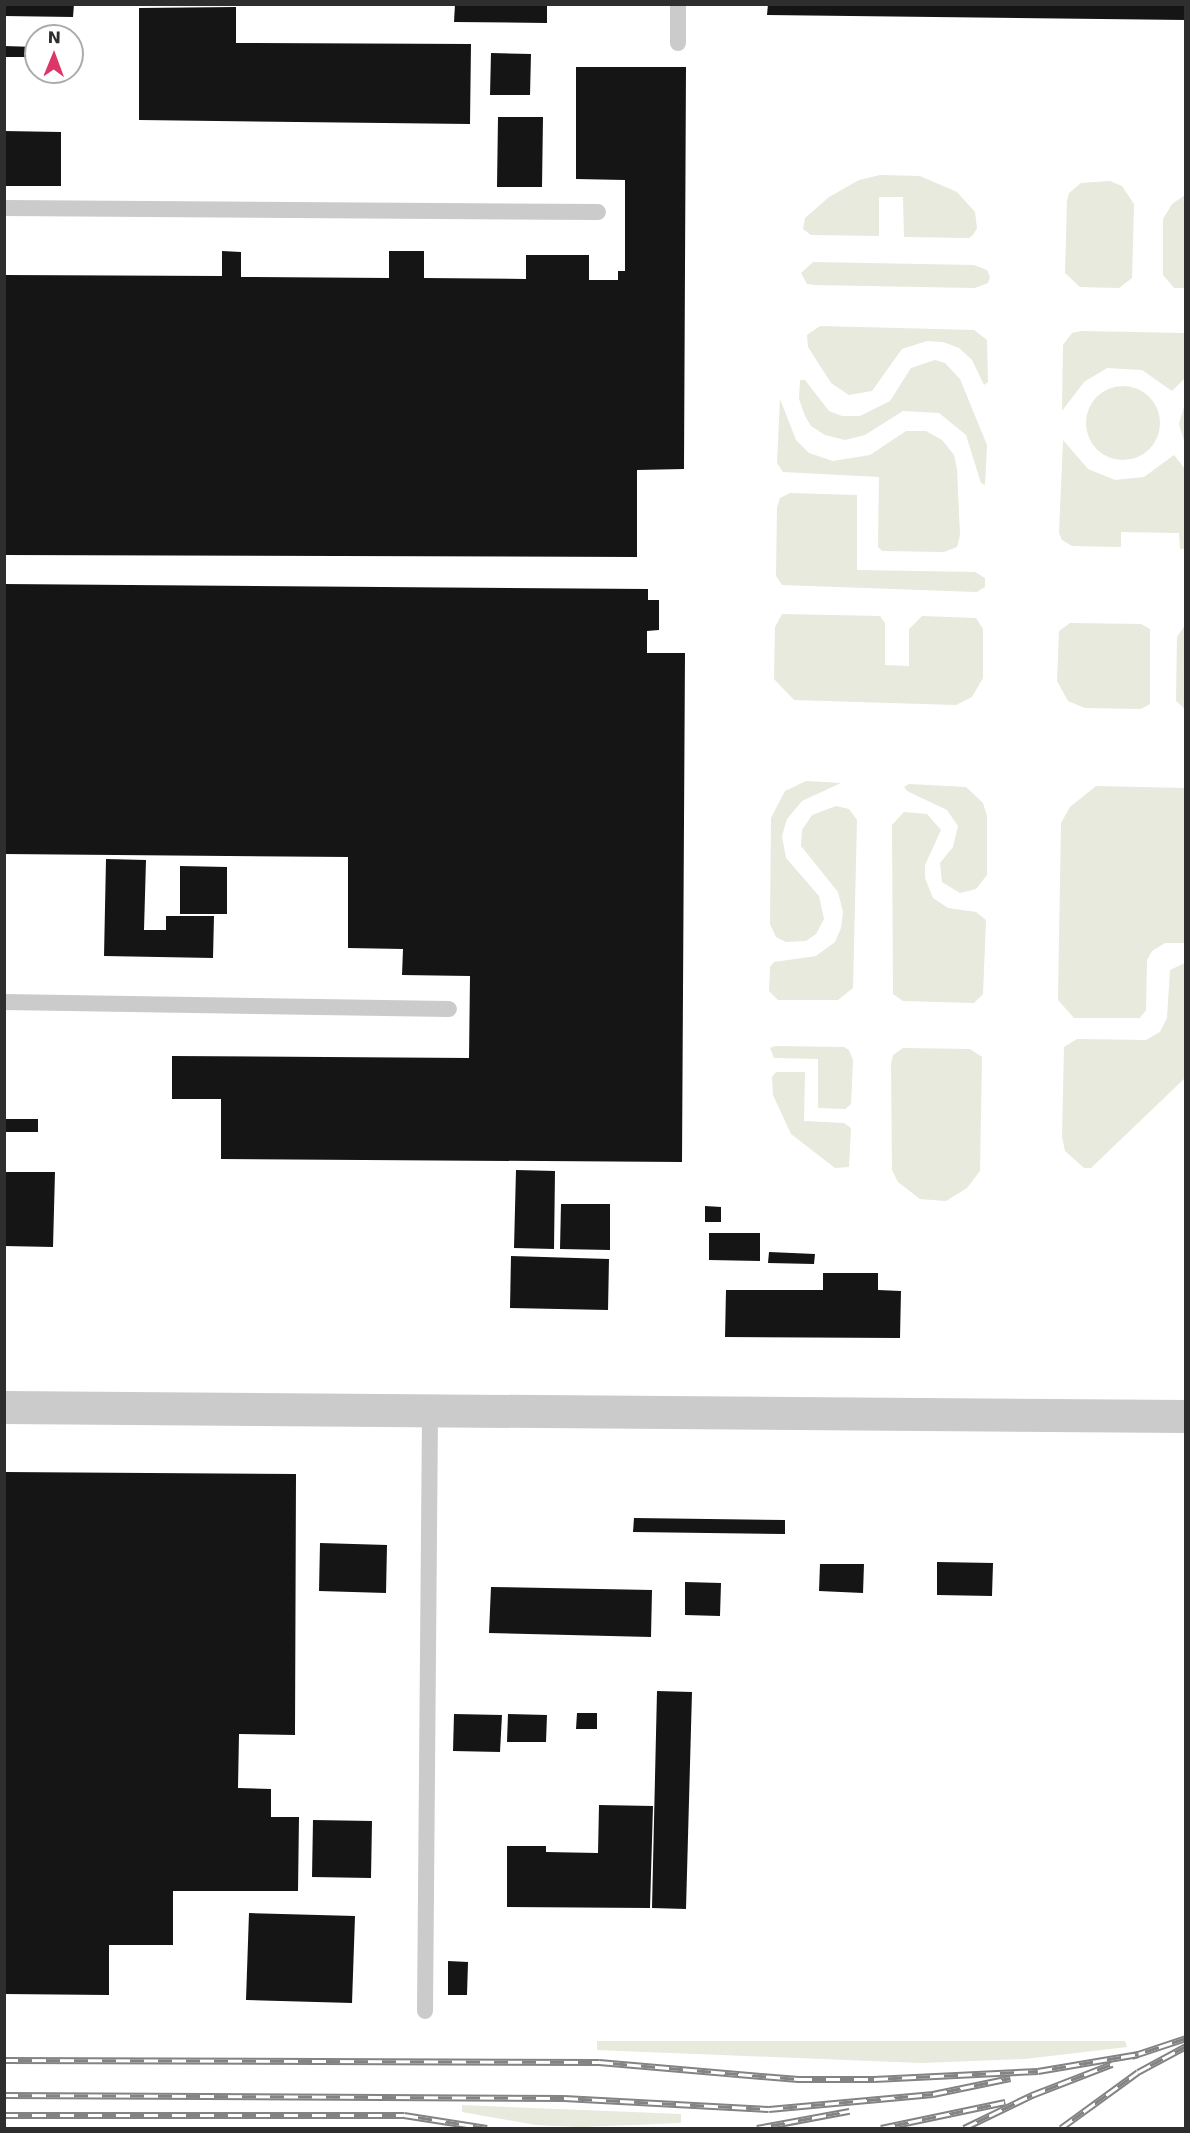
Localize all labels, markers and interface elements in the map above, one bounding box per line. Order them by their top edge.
north arrow [24,24,84,84]
text: N [47,28,61,47]

